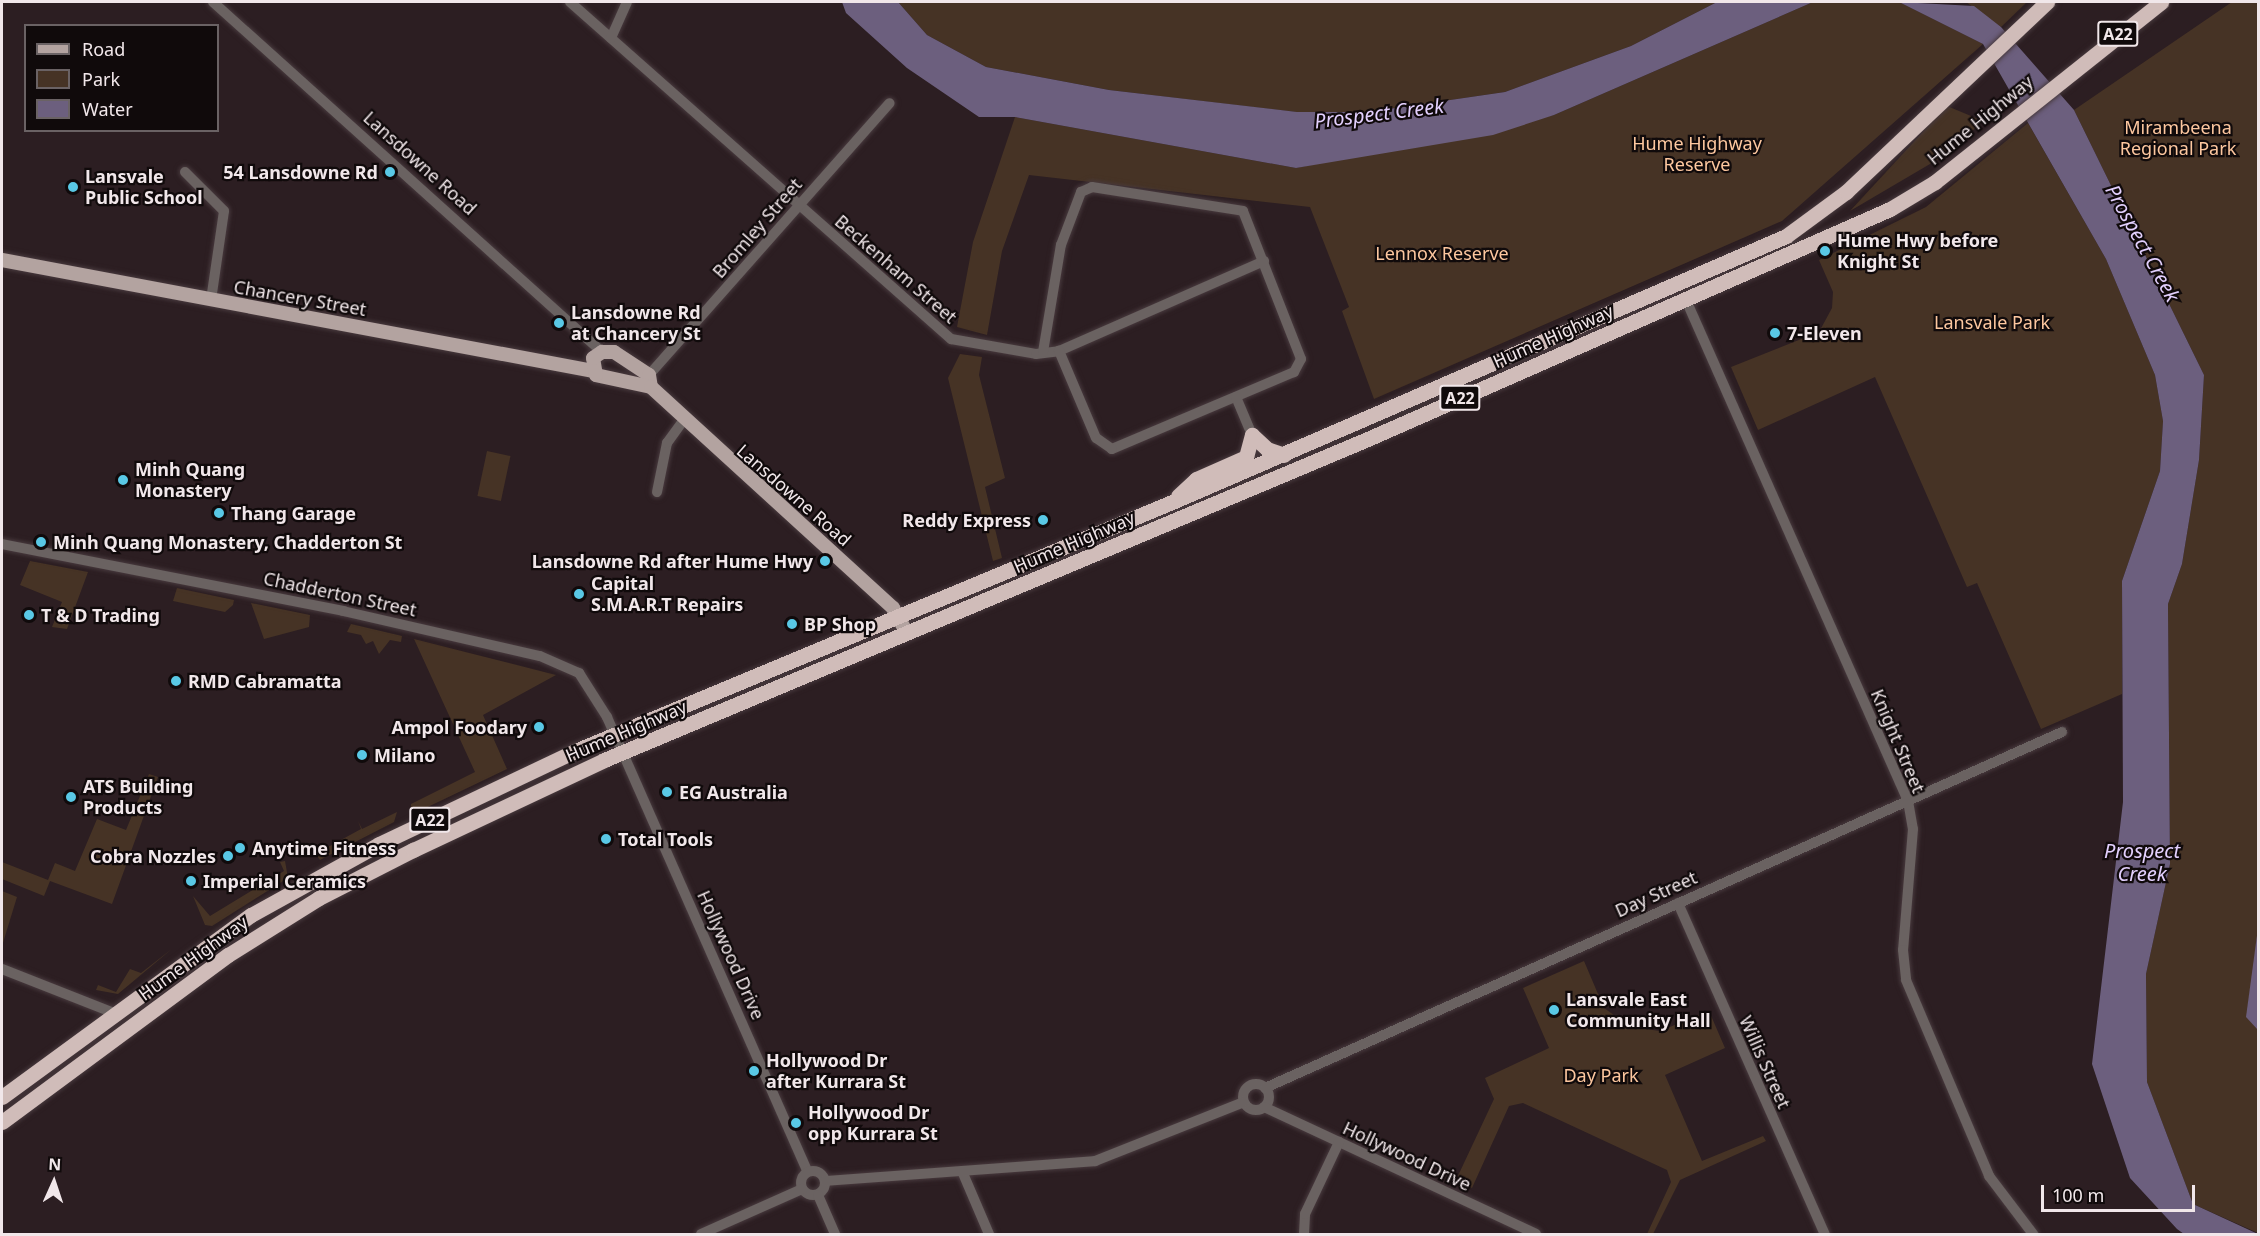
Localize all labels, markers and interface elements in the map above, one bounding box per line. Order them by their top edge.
road number: A22 [2097,21,2139,47]
legend [24,24,219,132]
text: Road [82,37,125,61]
text: Park [82,67,120,91]
street label: Hume Highway [1923,71,2037,169]
water label: Prospect Creek [1313,93,1445,133]
text: Water [82,97,133,121]
street label: Lansdowne Road [359,107,481,219]
park label: Mirambeena Regional Park [2120,117,2236,160]
park label: Hume Highway Reserve [1632,133,1762,176]
place label: 54 Lansdowne Rd [223,161,378,183]
marker: 54 Lansdowne Rd [383,165,397,179]
place label: Lansvale Public School [85,166,203,208]
street label: Bromley Street [708,174,806,282]
marker: Lansvale Public School [66,180,80,194]
water label: Prospect Creek [2101,180,2185,306]
street label: Beckenham Street [831,210,961,328]
place label: Hume Hwy before Knight St [1837,230,1998,272]
park label: Lennox Reserve [1375,242,1509,264]
marker: Hume Hwy before Knight St [1818,244,1832,258]
street label: Chancery Street [232,276,368,320]
street label: Hume Highway [1489,300,1617,372]
place label: Lansdowne Rd at Chancery St [571,302,701,344]
park label: Lansvale Park [1934,311,2050,333]
marker: Lansdowne Rd at Chancery St [552,316,566,330]
place label: 7-Eleven [1787,322,1862,344]
marker: 7-Eleven [1768,326,1782,340]
road number: A22 [1439,385,1481,411]
street label: Lansdowne Road [732,440,856,550]
place label: Minh Quang Monastery [135,459,245,502]
marker: Minh Quang Monastery [116,473,130,487]
place label: Thang Garage [231,502,356,524]
marker: Thang Garage [212,506,226,520]
street label: Hume Highway [1010,507,1138,577]
place label: Reddy Express [902,509,1031,531]
marker: Reddy Express [1036,513,1050,527]
place label: Minh Quang Monastery, Chadderton St [53,531,402,553]
marker: Minh Quang Monastery, Chadderton St [34,535,48,549]
place label: Lansdowne Rd after Hume Hwy [532,550,813,572]
marker: Lansdowne Rd after Hume Hwy [818,554,832,568]
street label: Chadderton Street [262,567,418,621]
place label: Capital S.M.A.R.T Repairs [591,573,743,616]
marker: Capital S.M.A.R.T Repairs [572,587,586,601]
place label: T & D Trading [41,604,160,626]
marker: T & D Trading [22,608,36,622]
place label: BP Shop [804,613,876,635]
marker: BP Shop [785,617,799,631]
place label: RMD Cabramatta [188,670,342,692]
marker: RMD Cabramatta [169,674,183,688]
street label: Knight Street [1866,686,1930,796]
street label: Hume Highway [562,696,690,766]
place label: Ampol Foodary [391,716,527,738]
marker: Ampol Foodary [532,720,546,734]
place label: Milano [374,744,435,766]
marker: Milano [355,748,369,762]
place label: ATS Building Products [83,776,193,818]
place label: EG Australia [679,781,788,803]
marker: EG Australia [660,785,674,799]
marker: ATS Building Products [64,790,78,804]
road number: A22 [409,807,451,833]
place label: Total Tools [618,828,713,850]
marker: Total Tools [599,832,613,846]
place label: Anytime Fitness [252,837,396,859]
water label: Prospect Creek [2104,839,2180,886]
marker: Anytime Fitness [233,841,247,855]
place label: Cobra Nozzles [90,845,216,867]
marker: Cobra Nozzles [221,849,235,863]
street label: Day Street [1612,866,1700,922]
place label: Imperial Ceramics [203,870,366,892]
marker: Imperial Ceramics [184,874,198,888]
street label: Hollywood Drive [693,887,769,1023]
street label: Hume Highway [134,911,252,1005]
place label: Lansvale East Community Hall [1566,989,1711,1032]
marker: Lansvale East Community Hall [1547,1003,1561,1017]
street label: Willis Street [1735,1012,1795,1112]
place label: Hollywood Dr after Kurrara St [766,1050,906,1092]
marker: Hollywood Dr after Kurrara St [747,1064,761,1078]
park label: Day Park [1563,1064,1639,1086]
place label: Hollywood Dr opp Kurrara St [808,1102,938,1144]
marker: Hollywood Dr opp Kurrara St [789,1116,803,1130]
street label: Hollywood Drive [1339,1117,1475,1195]
north arrow [24,1152,84,1212]
text: N [48,1153,62,1175]
scale bar [2044,1173,2198,1211]
text: 100 m [2052,1183,2104,1207]

